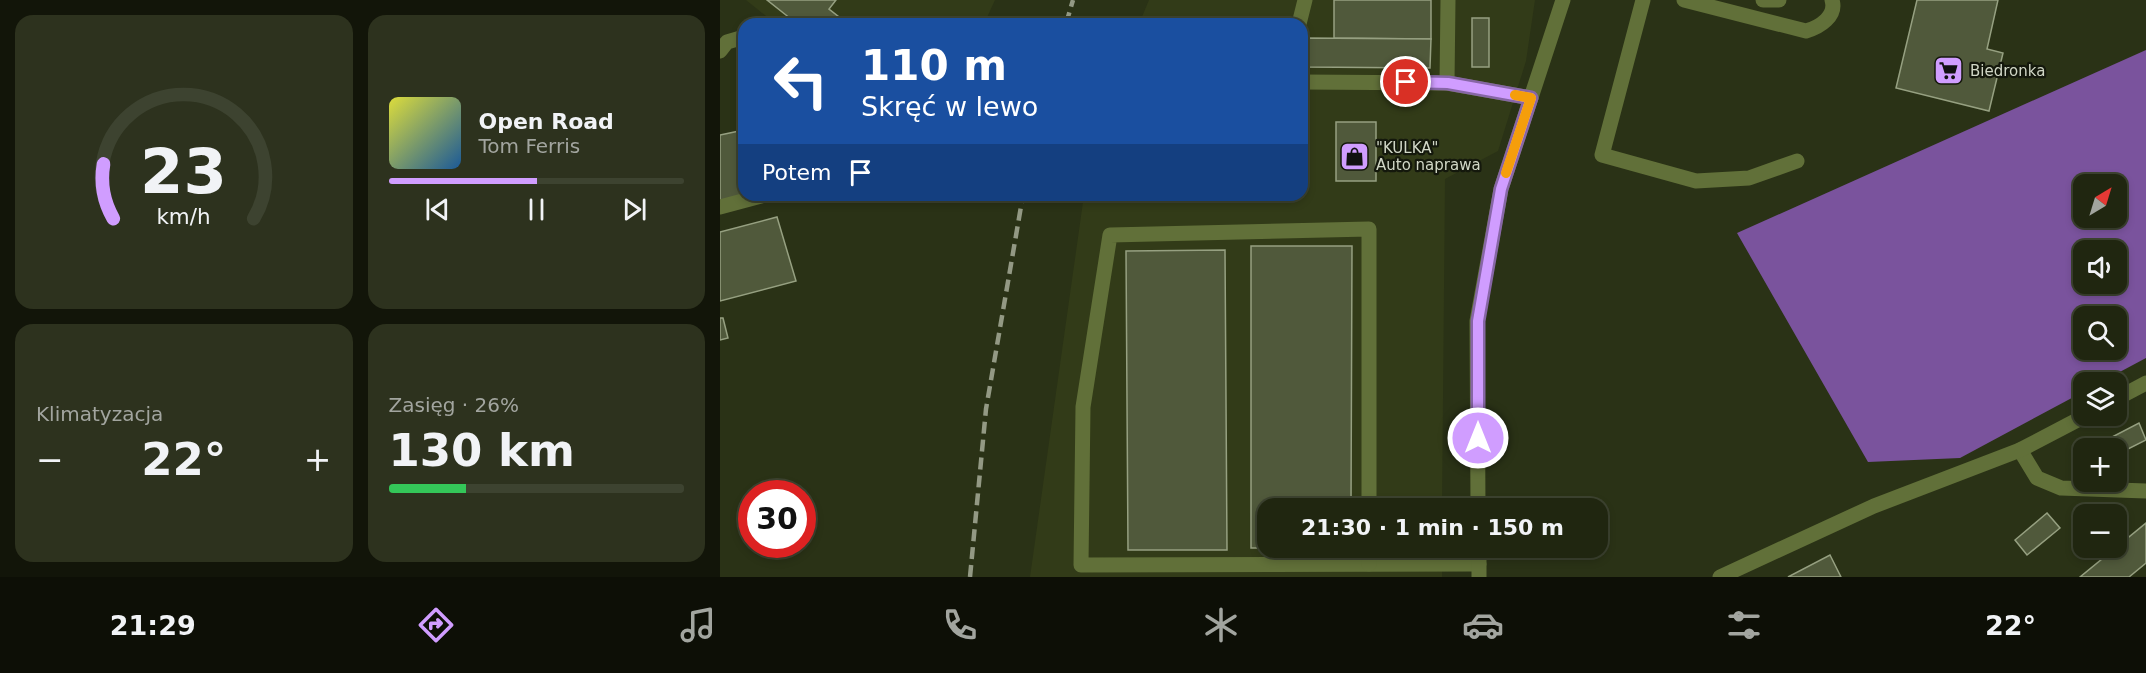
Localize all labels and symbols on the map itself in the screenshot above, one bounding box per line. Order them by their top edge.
supermarket icon: Biedronka [1933,55,1965,87]
pin [1380,56,1431,107]
place label: Biedronka [1970,62,2045,80]
place label: "KULKA" Auto naprawa [1376,139,1481,174]
shop icon: "KULKA" Auto naprawa [1339,141,1371,173]
north arrow [2073,174,2127,228]
position arrow [1446,406,1510,470]
speed limit sign: 30 [738,480,816,558]

